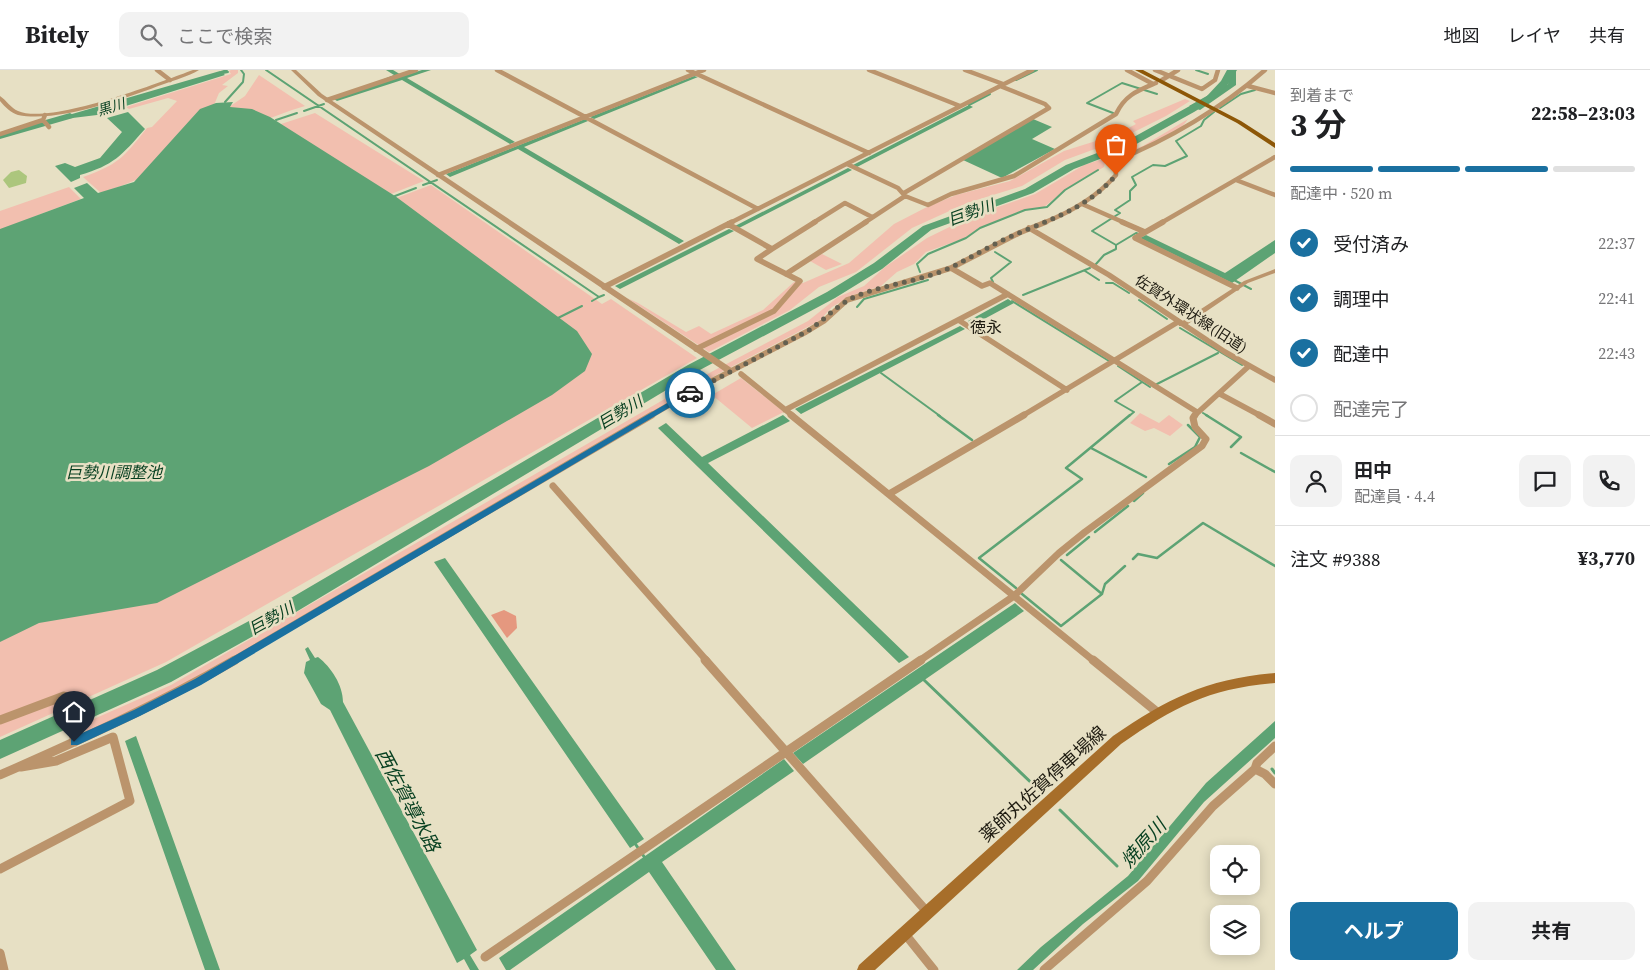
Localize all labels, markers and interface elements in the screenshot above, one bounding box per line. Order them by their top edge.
search box [119,12,469,57]
text: Bitely [25,18,89,51]
icon: search [137,21,165,49]
text: ここで検索 [177,23,272,49]
text: 地図 [1444,23,1480,48]
text: レイヤ [1508,23,1561,48]
text: 共有 [1589,23,1625,48]
text: 到着まで [1290,84,1354,106]
water label: 黒川 [95,93,129,121]
text: 22:58–23:03 [1531,100,1635,126]
text: 3 分 [1290,103,1346,147]
pin [1095,124,1137,175]
icon: bag [1102,131,1130,159]
text: 配達中 · 520 m [1290,182,1392,204]
water label: 巨勢川 [945,193,999,231]
icon: check [1290,229,1318,257]
text: 受付済み [1333,231,1409,257]
text: 22:37 [1598,232,1635,254]
street label: 佐賀外環状線(旧道) [1131,269,1252,358]
icon: check [1290,284,1318,312]
text: 調理中 [1333,286,1390,312]
text: 22:41 [1598,287,1635,309]
district label: 徳永 [970,316,1002,338]
icon: check [1290,339,1318,367]
text: 配達中 [1333,341,1390,367]
text: 22:43 [1598,342,1635,364]
courier [665,368,715,418]
icon: car [676,379,704,407]
water label: 巨勢川 [594,389,648,434]
text: 配達完了 [1333,396,1409,422]
button: person [1290,455,1342,507]
button: chat [1519,455,1571,507]
button: phone [1583,455,1635,507]
text: 田中 [1354,457,1392,483]
water label: 巨勢川調整池 [66,461,164,483]
text: 配達員 · 4.4 [1354,485,1435,507]
text: ¥3,770 [1578,545,1635,571]
text: 注文 #9388 [1290,546,1380,572]
water label: 巨勢川 [245,596,299,639]
pin [53,691,95,742]
icon: home [60,698,88,726]
street label: 薬師丸佐賀停車場線 [974,720,1111,847]
water label: 西佐賀導水路 [370,744,447,858]
water label: 焼原川 [1114,812,1173,873]
map controls [1210,845,1260,955]
button: locate [1210,845,1260,895]
button: ヘルプ [1290,902,1458,960]
button: 共有 [1468,902,1635,960]
button: layers [1210,905,1260,955]

